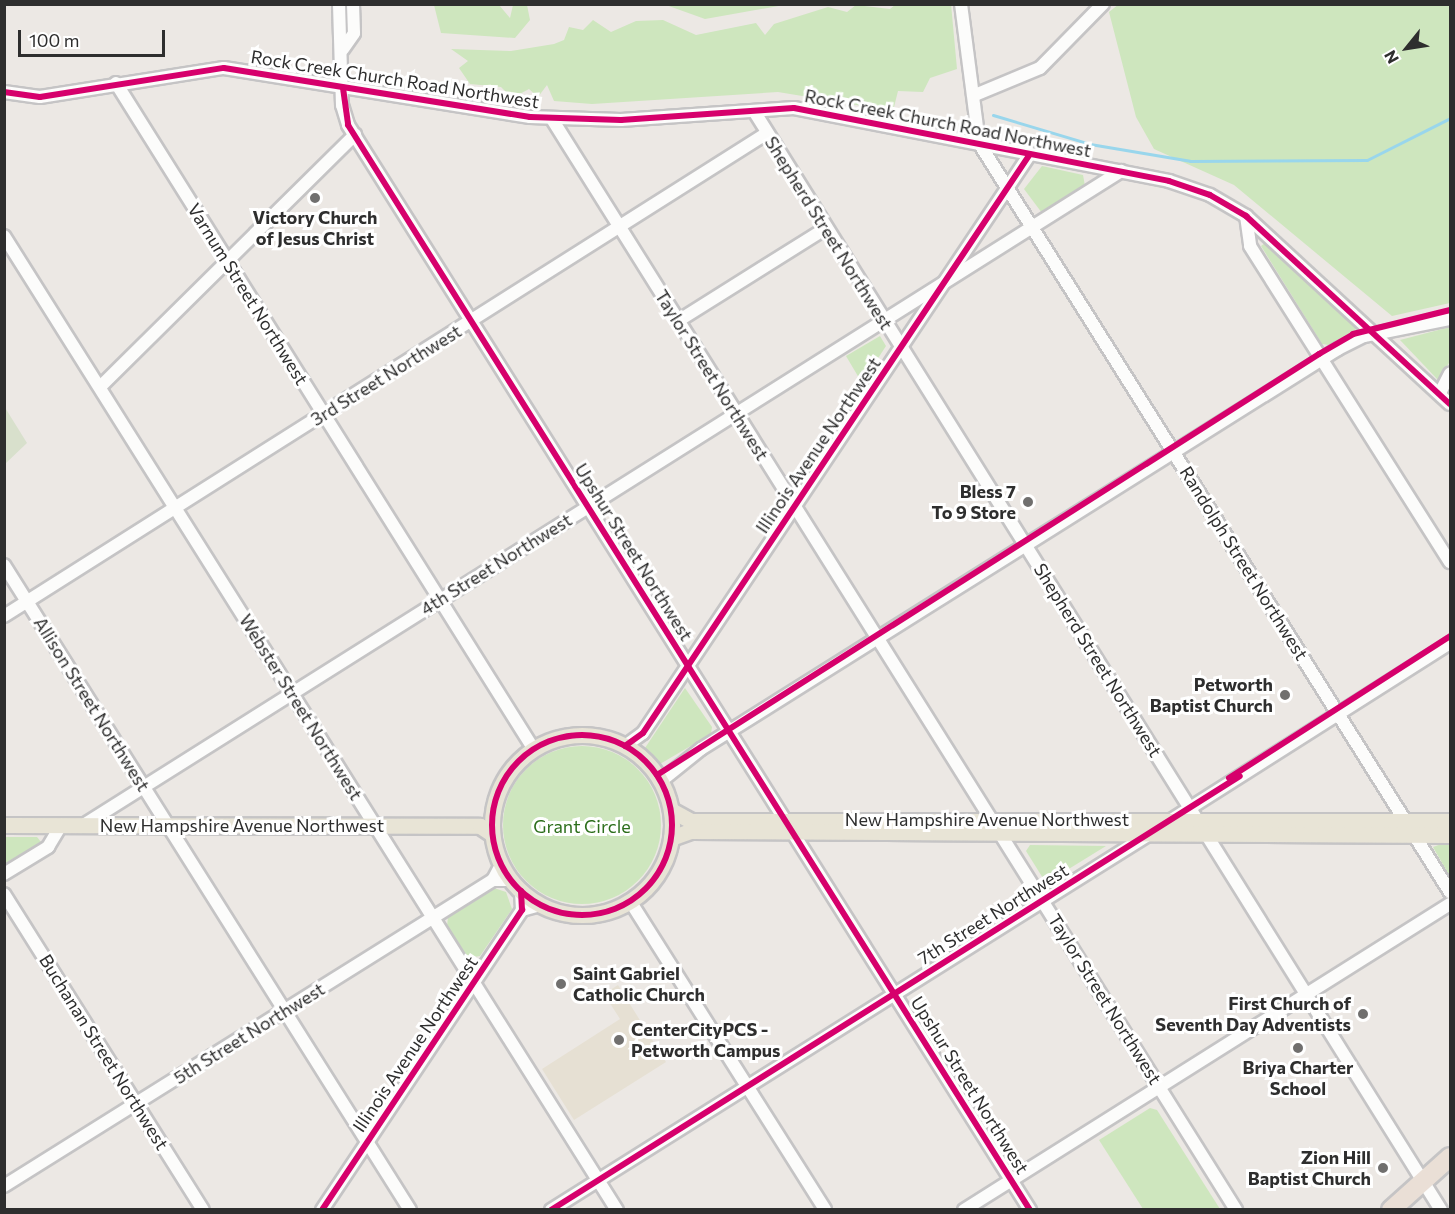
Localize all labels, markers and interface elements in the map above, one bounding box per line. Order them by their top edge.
scale bar [21,18,168,56]
north arrow [1377,18,1437,78]
text: 100 m [29,29,79,51]
street label: Rock Creek Church Road Northwest [249,46,541,112]
text: N [1380,47,1402,67]
street label: Rock Creek Church Road Northwest [803,85,1093,161]
street label: Shepherd Street Northwest [760,132,898,334]
marker: Victory Church of Jesus Christ [308,191,322,205]
street label: Varnum Street Northwest [183,199,313,389]
place label: Victory Church of Jesus Christ [253,207,377,250]
street label: Taylor Street Northwest [651,286,773,464]
street label: 3rd Street Northwest [307,320,465,430]
street label: Illinois Avenue Northwest [751,353,885,537]
street label: Upshur Street Northwest [570,459,698,645]
street label: Randolph Street Northwest [1175,462,1313,664]
place label: Bless 7 To 9 Store [931,481,1016,524]
marker: Bless 7 To 9 Store [1021,495,1035,509]
street label: 4th Street Northwest [416,509,576,619]
street label: Shepherd Street Northwest [1029,559,1167,761]
street label: Webster Street Northwest [235,610,367,804]
street label: Allison Street Northwest [29,613,155,795]
place label: Petworth Baptist Church [1150,674,1273,716]
marker: Petworth Baptist Church [1278,688,1292,702]
street label: New Hampshire Avenue Northwest [845,808,1129,830]
street label: New Hampshire Avenue Northwest [100,814,384,836]
park label: Grant Circle [533,815,631,837]
street label: 7th Street Northwest [914,859,1072,969]
street label: Taylor Street Northwest [1044,910,1166,1088]
street label: Buchanan Street Northwest [35,950,173,1154]
street label: Illinois Avenue Northwest [348,952,482,1136]
place label: Saint Gabriel Catholic Church [573,963,705,1006]
marker: Saint Gabriel Catholic Church [554,977,568,991]
street label: 5th Street Northwest [170,978,328,1088]
street label: Upshur Street Northwest [906,992,1034,1178]
place label: First Church of Seventh Day Adventists [1155,993,1351,1036]
marker: First Church of Seventh Day Adventists [1356,1007,1370,1021]
place label: CenterCityPCS - Petworth Campus [631,1019,780,1062]
marker: CenterCityPCS - Petworth Campus [612,1033,626,1047]
marker: Briya Charter School [1291,1041,1305,1055]
place label: Briya Charter School [1242,1057,1354,1100]
place label: Zion Hill Baptist Church [1248,1147,1371,1190]
marker: Zion Hill Baptist Church [1376,1161,1390,1175]

